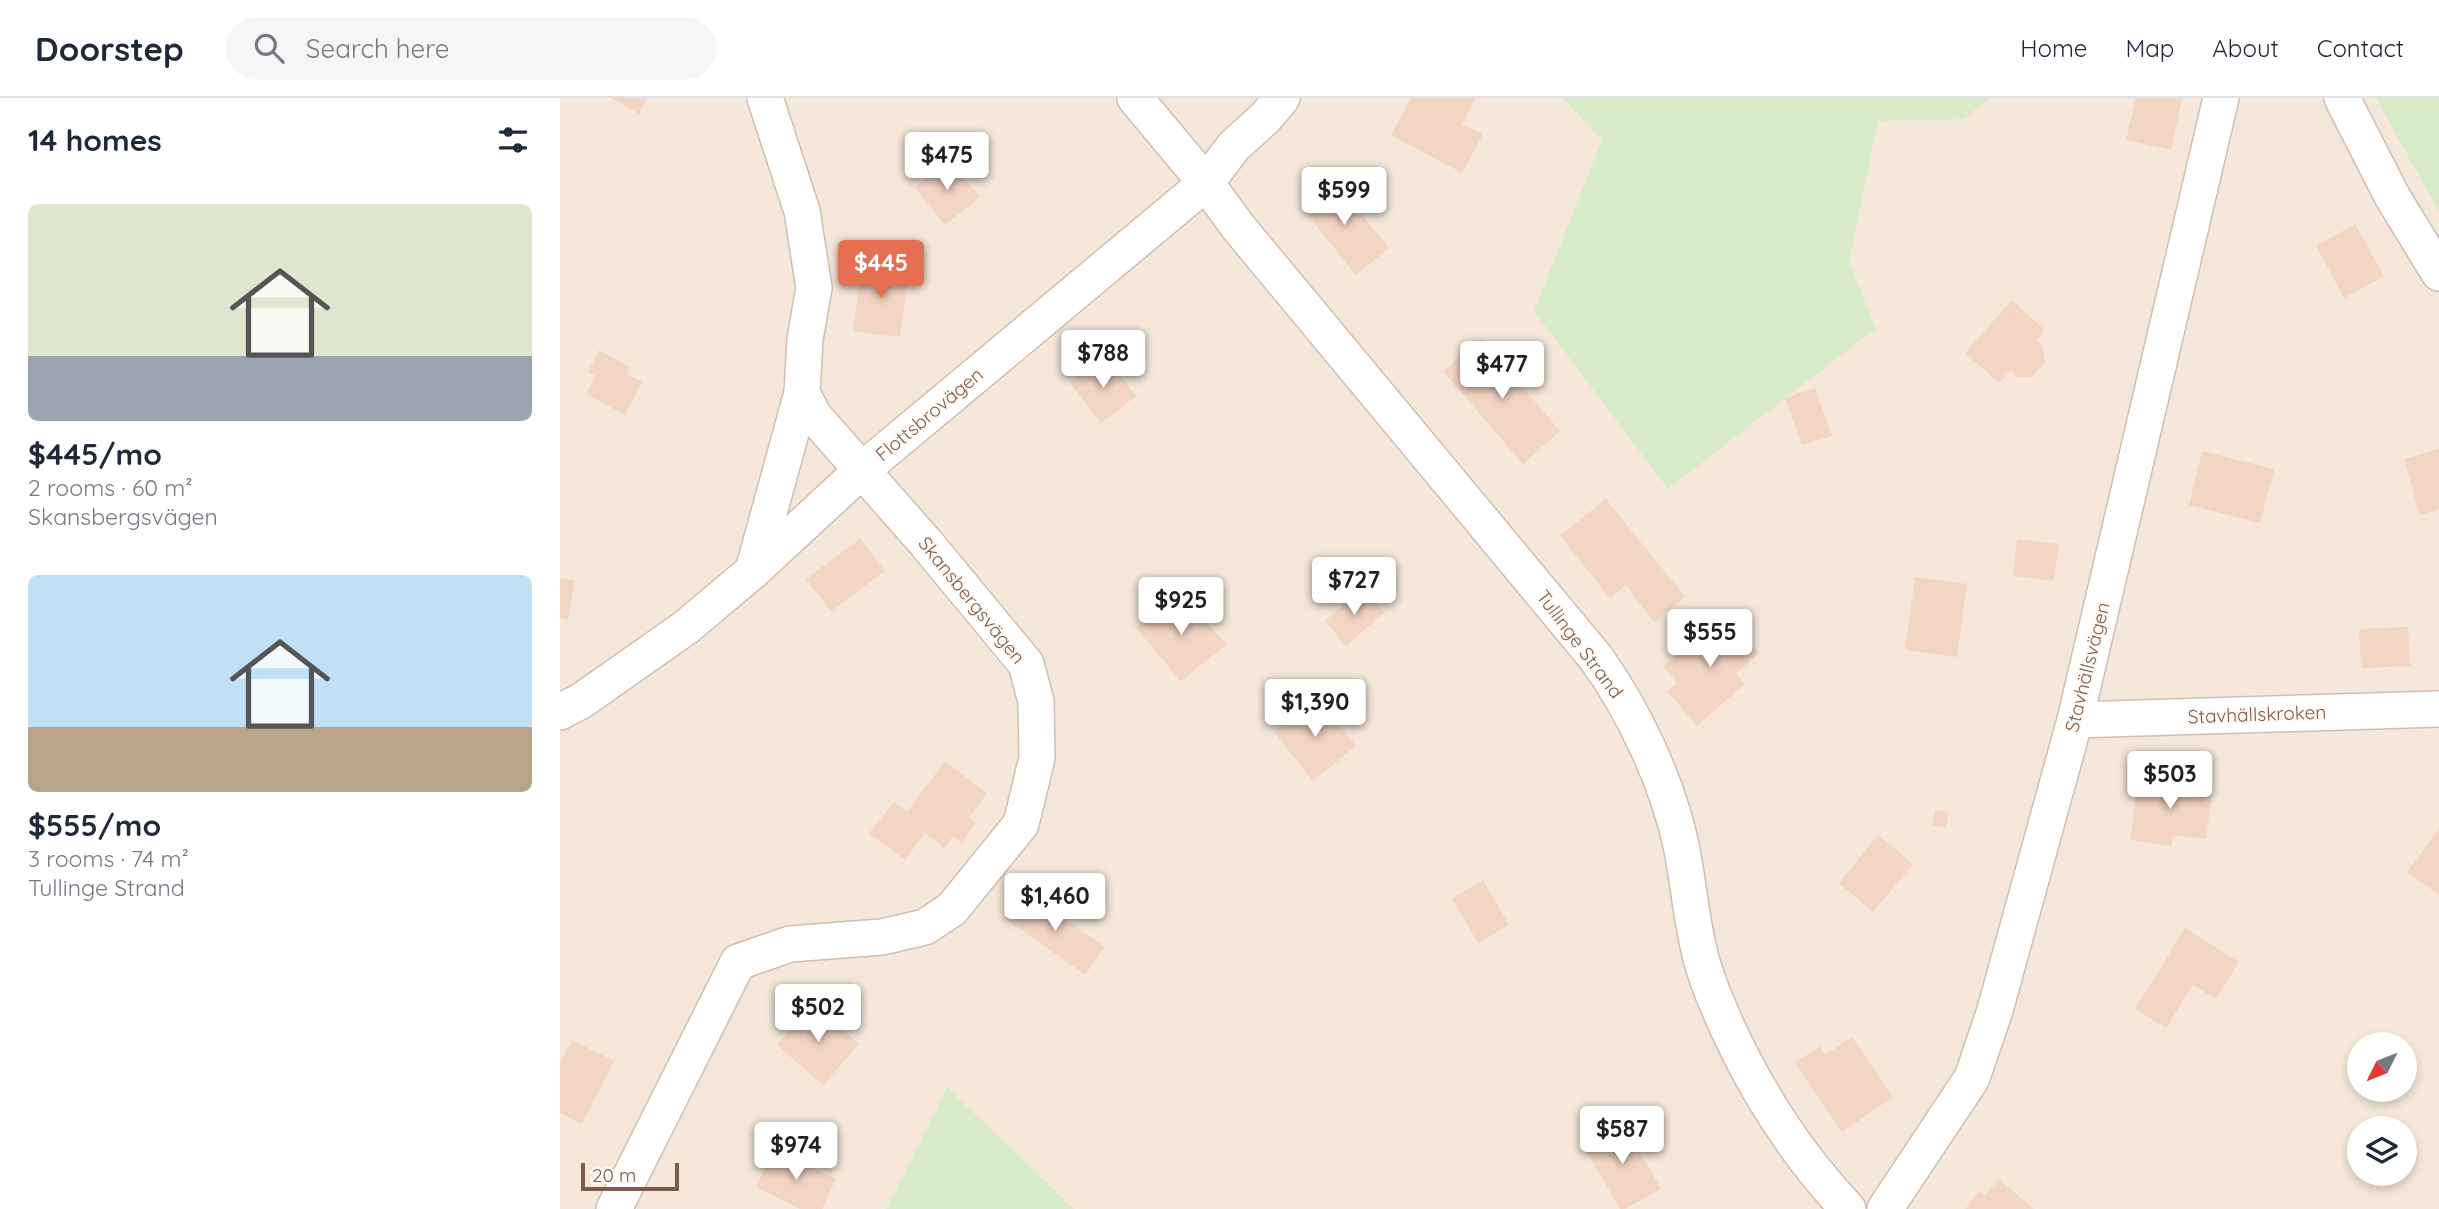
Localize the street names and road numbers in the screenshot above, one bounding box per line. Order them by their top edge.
street label: Flottsbrovägen [870,362,988,466]
street label: Skansbergsvägen [913,532,1031,668]
street label: Tullinge Strand [1531,585,1629,703]
street label: Stavhällsvägen [2059,600,2115,734]
street label: Stavhällskroken [2187,700,2327,728]

